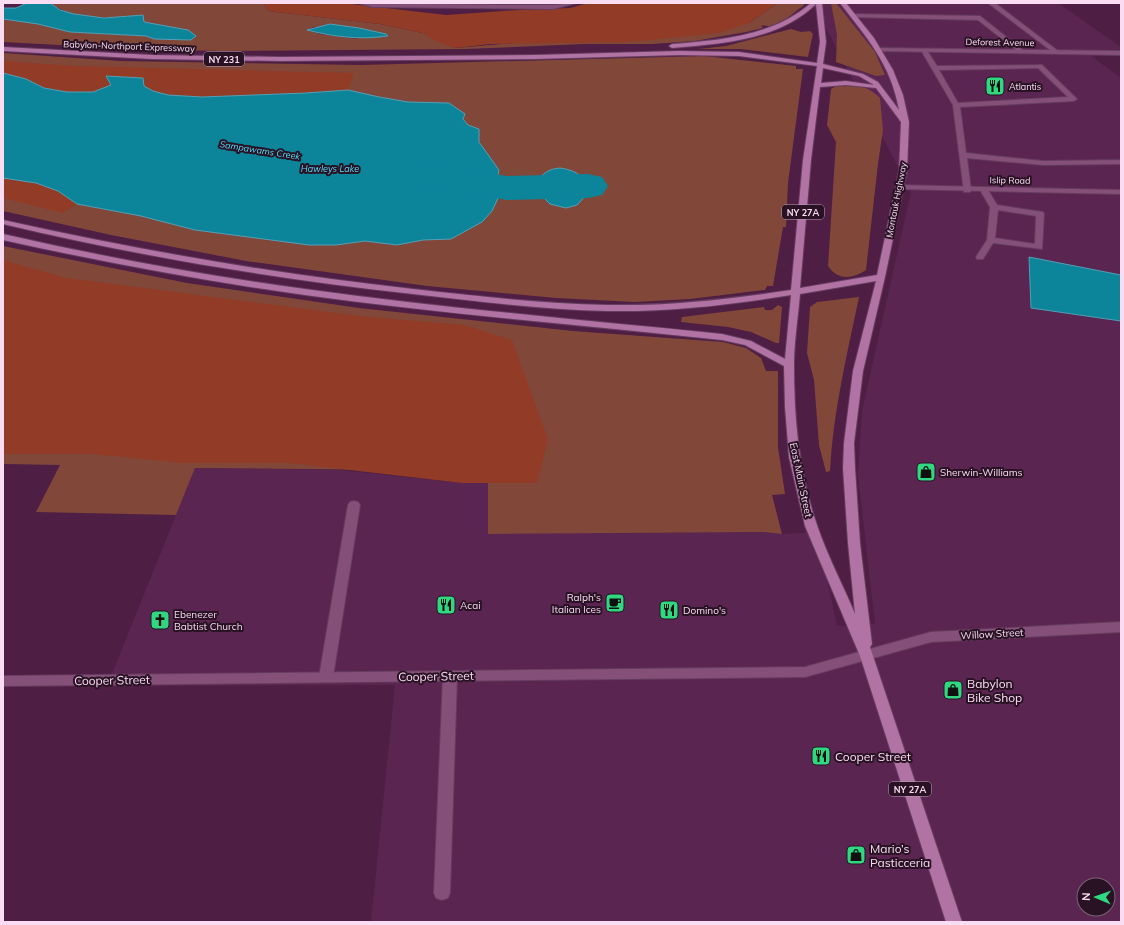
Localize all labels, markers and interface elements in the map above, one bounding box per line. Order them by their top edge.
street label: Deforest Avenue [965,36,1035,48]
street label: Babylon-Northport Expressway [63,38,195,55]
road number: NY 231 [204,52,244,66]
restaurant icon: Atlantis [984,75,1006,97]
place label: Atlantis [1009,81,1041,92]
water label: Sampawams Creek [219,138,301,162]
street label: Montauk Highway [883,161,910,239]
water label: Hawleys Lake [301,163,359,175]
street label: Islip Road [989,174,1031,186]
road number: NY 27A [782,205,824,219]
street label: East Main Street [787,442,815,519]
shop icon: Sherwin-Williams [915,461,937,483]
place label: Sherwin-Williams [940,466,1023,479]
place label: Ralph's Italian Ices [552,591,601,616]
cafe icon: Ralph's Italian Ices [604,592,626,614]
restaurant icon: Acai [435,594,457,616]
place label: Acai [460,599,481,612]
restaurant icon: Domino's [658,599,680,621]
place label: Domino's [683,604,726,617]
place label: Ebenezer Babtist Church [174,608,243,633]
church icon: Ebenezer Babtist Church [149,609,171,631]
street label: Willow Street [960,626,1024,642]
street label: Cooper Street [398,668,474,684]
street label: Cooper Street [74,672,150,688]
place label: Babylon Bike Shop [967,676,1022,705]
shop icon: Babylon Bike Shop [942,679,964,701]
restaurant icon: Cooper Street [810,745,832,767]
place label: Cooper Street [835,749,911,764]
road number: NY 27A [889,782,931,796]
place label: Mario’s Pasticceria [870,841,930,870]
shop icon: Mario’s Pasticceria [845,844,867,866]
north arrow [1076,877,1116,917]
text: N [1079,892,1093,901]

